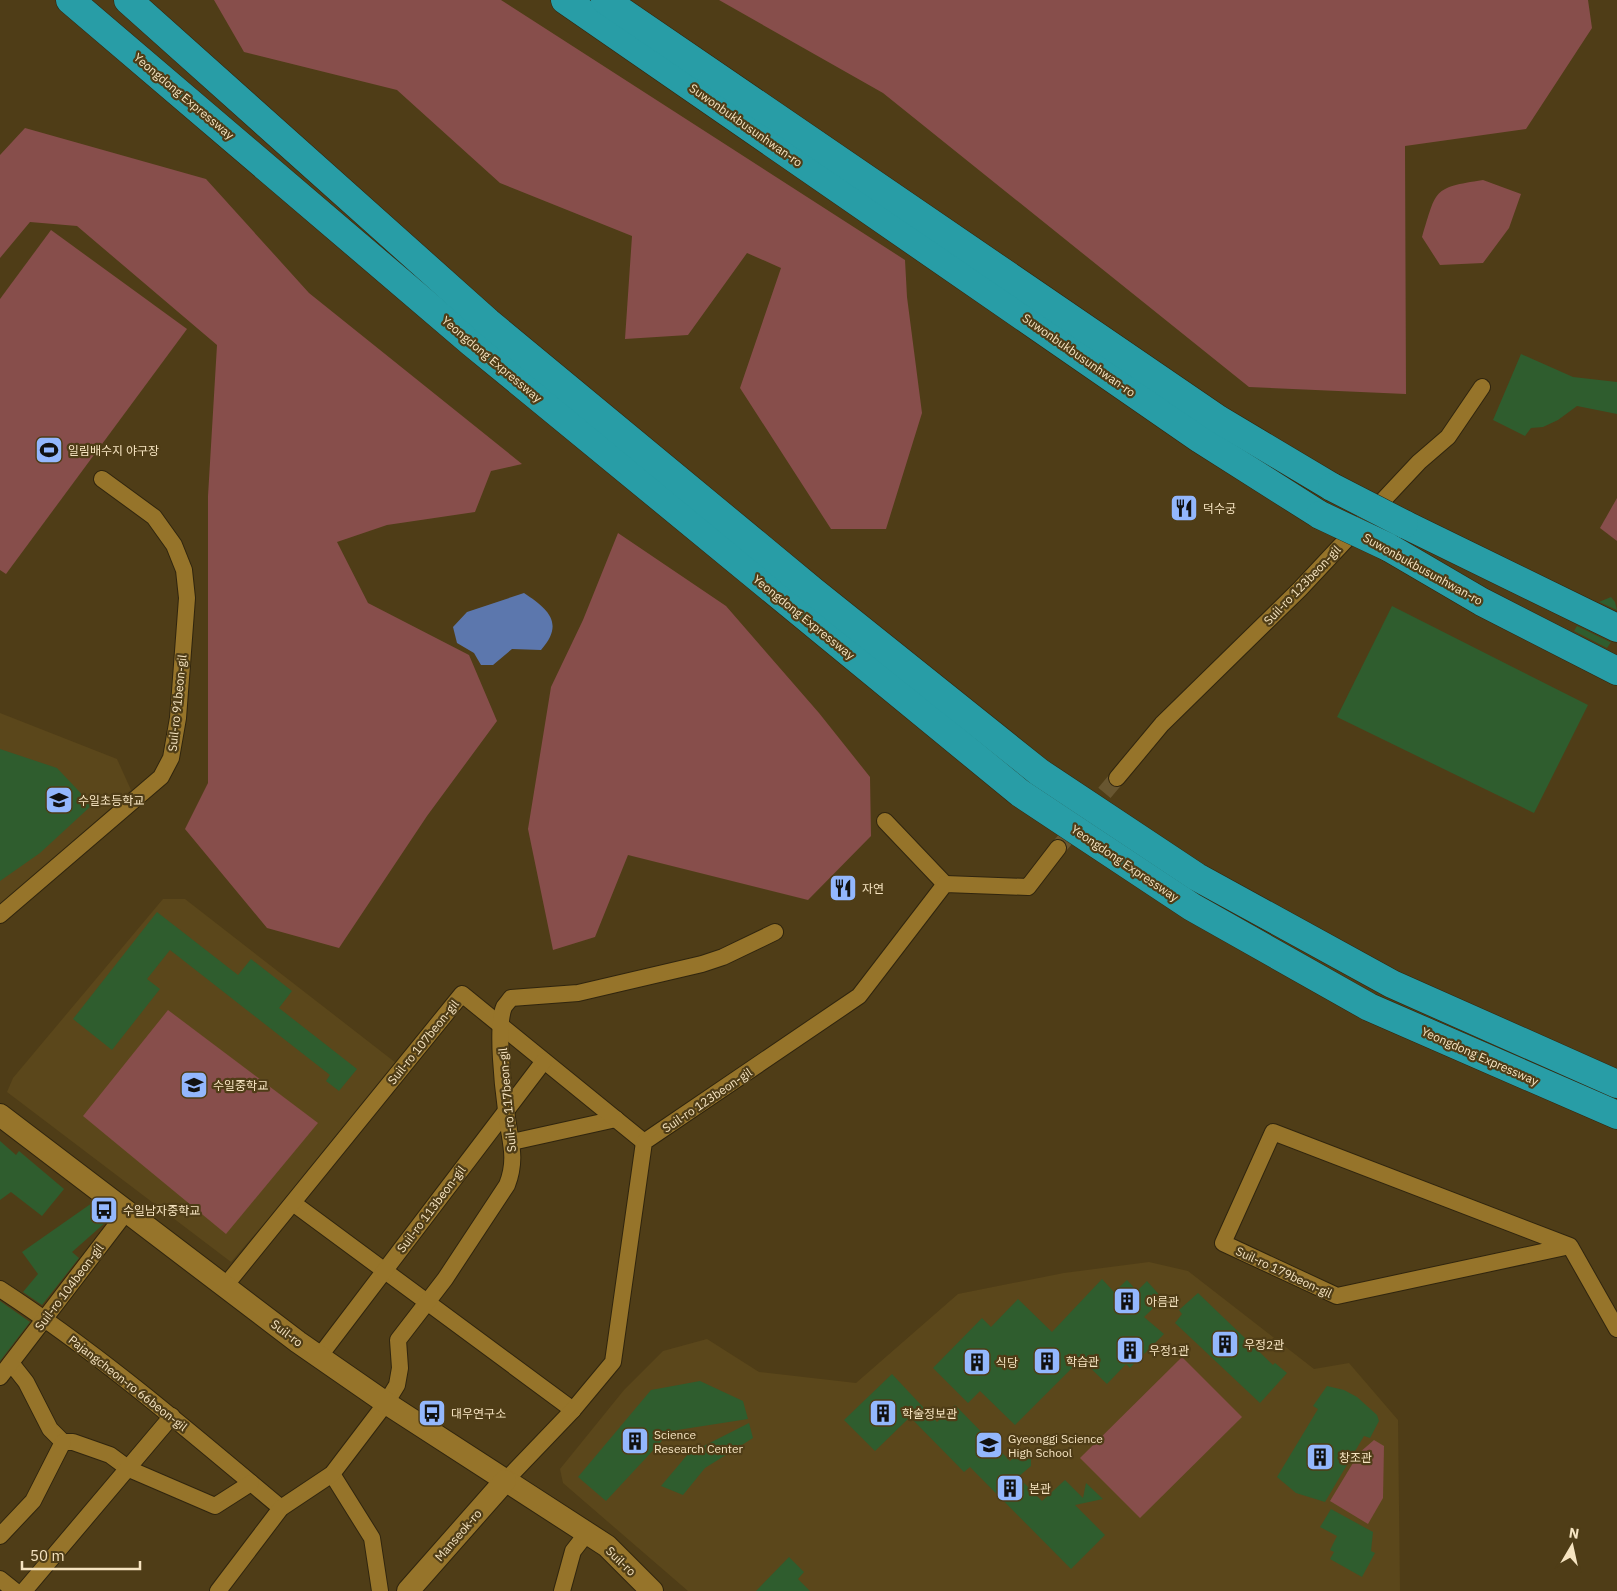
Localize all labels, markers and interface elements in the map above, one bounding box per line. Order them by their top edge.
street label: Yeongdong Expressway [131,50,237,142]
street label: Suwonbukbusunhwan-ro [686,80,806,170]
street label: Suwonbukbusunhwan-ro [1019,310,1139,400]
street label: Yeongdong Expressway [439,313,545,405]
sports icon: 일림배수지 야구장 [34,435,64,465]
place label: 일림배수지 야구장 [68,443,159,458]
restaurant icon: 덕수궁 [1169,493,1199,523]
place label: 덕수궁 [1203,501,1236,516]
street label: Suwonbukbusunhwan-ro [1360,530,1486,608]
street label: Suil-ro 123beon-gil [1260,542,1344,628]
street label: Yeongdong Expressway [750,571,858,663]
street label: Suil-ro 91beon-gil [164,654,190,752]
school or university icon: 수일초등학교 [44,785,74,815]
place label: 수일초등학교 [78,793,144,808]
street label: Yeongdong Expressway [1068,821,1182,905]
restaurant icon: 자연 [828,873,858,903]
place label: 자연 [862,881,884,896]
street label: Suil-ro 107beon-gil [384,997,462,1087]
street label: Yeongdong Expressway [1419,1023,1541,1089]
street label: Suil-ro 117beon-gil [495,1047,519,1153]
street label: Suil-ro 123beon-gil [659,1065,755,1135]
school or university icon: 수일중학교 [179,1070,209,1100]
place label: 수일중학교 [213,1078,268,1093]
street label: Suil-ro 113beon-gil [394,1163,468,1255]
bus stop icon: 수일남자중학교 [89,1195,119,1225]
place label: 수일남자중학교 [123,1203,200,1218]
street label: Suil-ro 104beon-gil [32,1241,106,1333]
street label: Suil-ro 179beon-gil [1233,1243,1335,1301]
building icon: 아름관 [1112,1286,1142,1316]
place label: 아름관 [1146,1294,1179,1309]
street label: Suil-ro [268,1316,306,1350]
building icon: 우정2관 [1210,1329,1240,1359]
street label: Pajangcheon-ro 66beon-gil [66,1332,190,1434]
building icon: 우정1관 [1115,1335,1145,1365]
place label: 우정2관 [1244,1337,1284,1352]
place label: 우정1관 [1149,1343,1189,1358]
building icon: 학습관 [1032,1346,1062,1376]
building icon: 식당 [962,1347,992,1377]
place label: 학습관 [1066,1354,1099,1369]
place label: 식당 [996,1355,1018,1370]
bus stop icon: 대우연구소 [417,1398,447,1428]
building icon: 학술정보관 [868,1398,898,1428]
place label: 대우연구소 [451,1406,506,1421]
place label: 학술정보관 [902,1406,957,1421]
building icon: Science Research Center [620,1426,650,1456]
place label: Science Research Center [654,1427,744,1456]
school or university icon: Gyeonggi Science High School [974,1430,1004,1460]
place label: Gyeonggi Science High School [1008,1431,1103,1460]
building icon: 창조관 [1305,1442,1335,1472]
place label: 창조관 [1339,1450,1372,1465]
building icon: 본관 [995,1473,1025,1503]
place label: 본관 [1029,1481,1051,1496]
street label: Manseok-ro [431,1506,485,1564]
north arrow [1547,1521,1597,1571]
text: N [1568,1523,1580,1543]
scale bar [22,1538,140,1570]
street label: Suil-ro [603,1543,639,1579]
text: 50 m [30,1546,65,1565]

